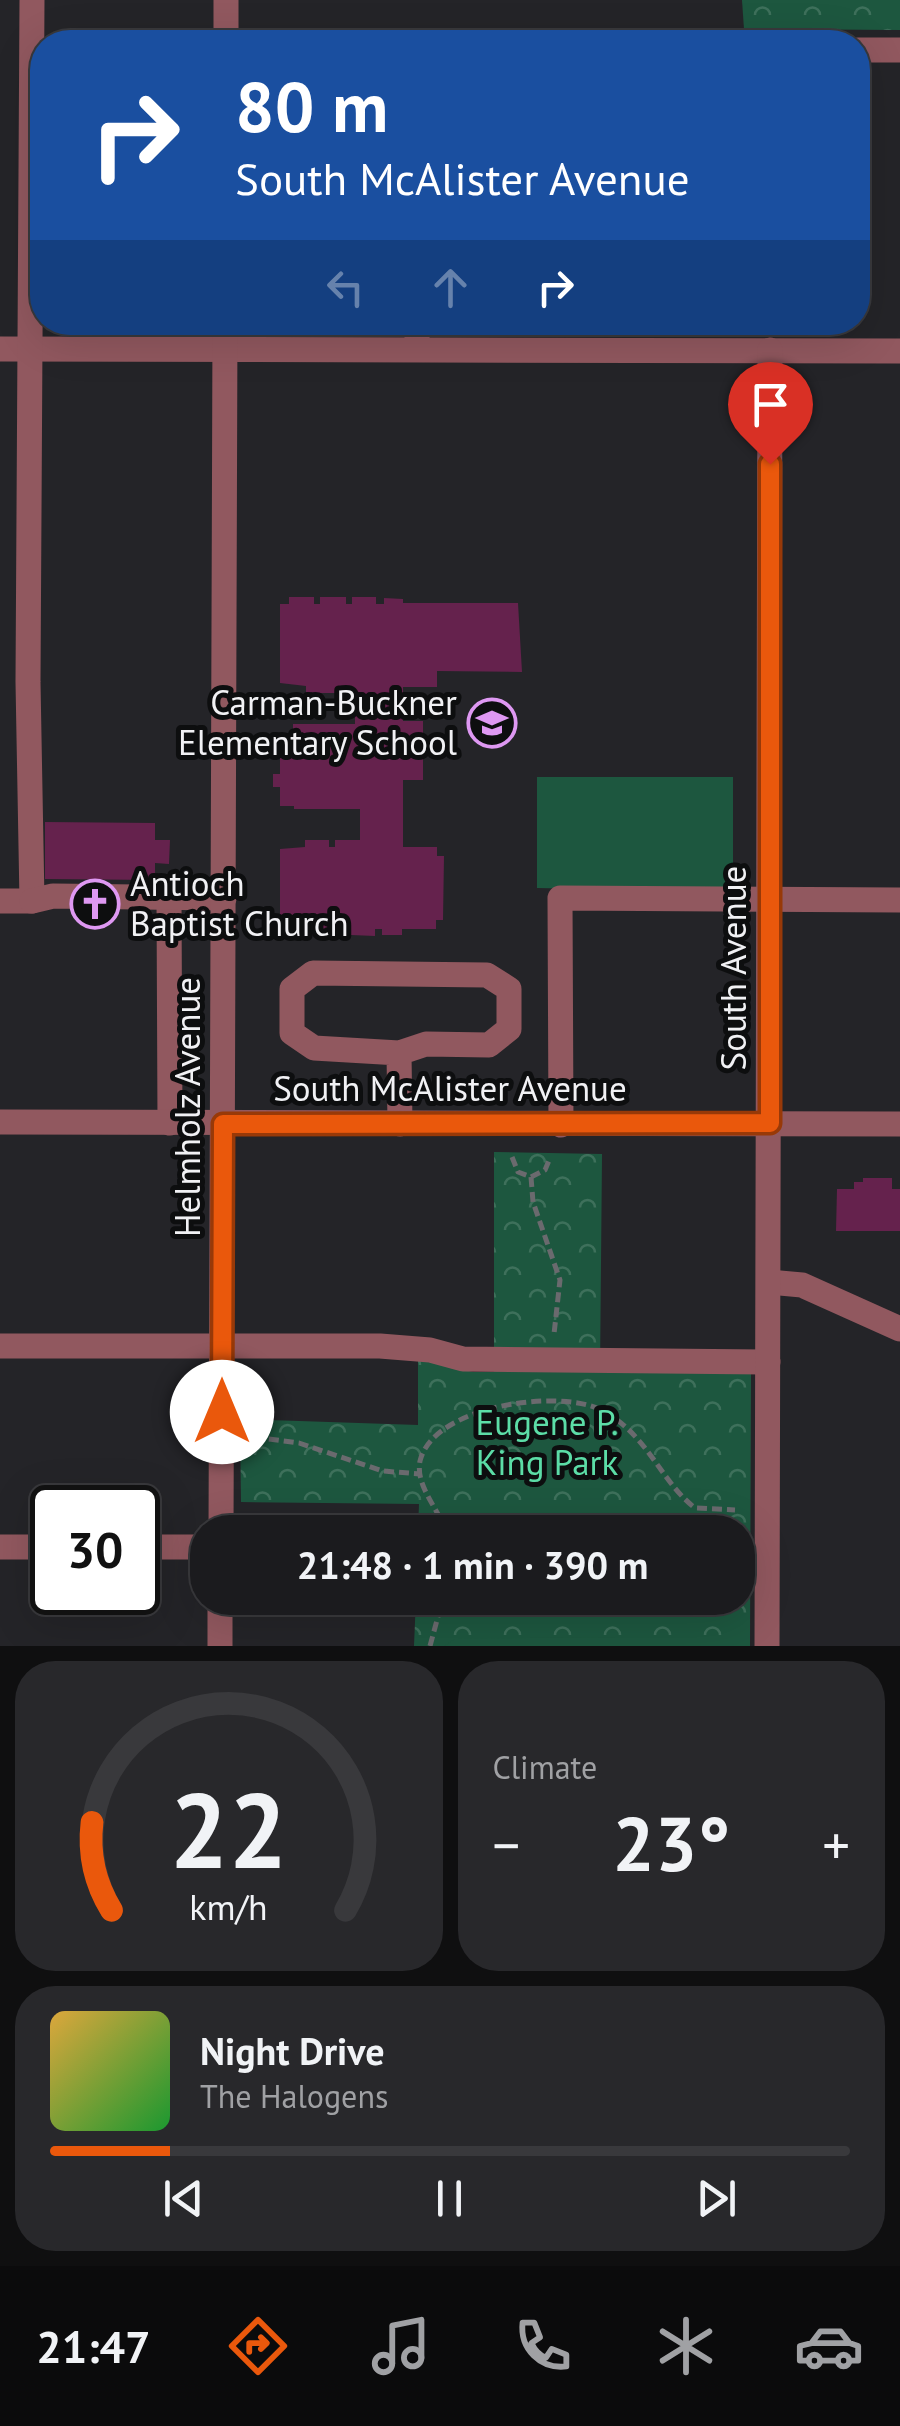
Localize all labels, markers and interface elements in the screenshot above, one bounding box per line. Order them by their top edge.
text: 80 m [235,61,388,151]
icon: right [70,70,200,200]
text: South McAlister Avenue [235,149,690,207]
icon: left [318,260,373,315]
icon: ahead [423,260,478,315]
icon: right [528,260,583,315]
pin [728,362,813,465]
icon: arrive [743,377,798,432]
place label: Carman-Buckner Elementary School [178,679,457,765]
school or university icon: Carman-Buckner Elementary School [466,697,518,749]
place label: Antioch Baptist Church [130,860,349,946]
street label: South Avenue [710,866,756,1070]
church icon: Antioch Baptist Church [69,878,121,930]
street label: Helmholz Avenue [164,977,210,1237]
street label: South McAlister Avenue [273,1065,627,1111]
position arrow [170,1360,274,1464]
park label: Eugene P. King Park [476,1399,618,1485]
speed limit sign: 30 [30,1485,160,1615]
text: 21:48 · 1 min · 390 m [297,1540,648,1589]
text: Climate [493,1746,597,1788]
text: 22 [170,1762,288,1897]
text: 23° [612,1795,730,1892]
text: − [493,1809,520,1880]
text: + [822,1809,850,1880]
text: km/h [190,1884,268,1930]
text: Night Drive [200,2026,384,2075]
text: The Halogens [200,2075,388,2117]
icon: previous [156,2171,211,2226]
icon: pause [422,2171,477,2226]
icon: next [689,2171,744,2226]
icon: directions [223,2311,293,2381]
icon: music [366,2311,436,2381]
icon: phone [508,2311,578,2381]
icon: climate [651,2311,721,2381]
icon: car [794,2311,864,2381]
text: 21:47 [36,2317,150,2375]

